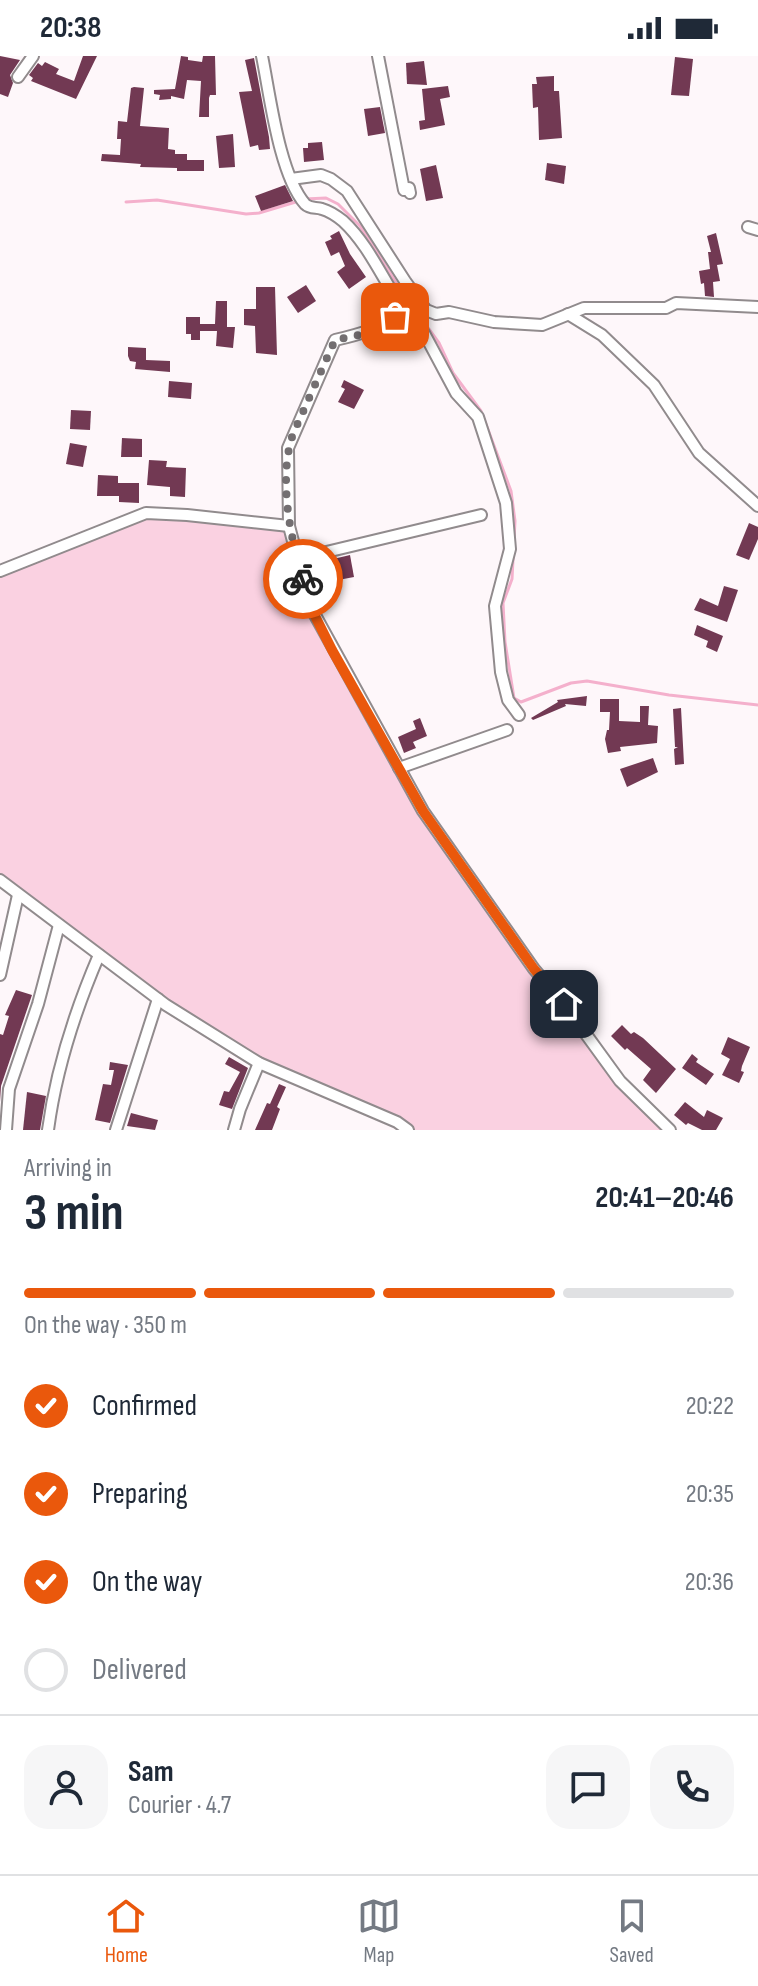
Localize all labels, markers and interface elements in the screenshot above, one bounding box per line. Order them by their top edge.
text: 20:38 [40,10,101,46]
pin [361,283,429,351]
icon: bag [373,295,417,339]
courier [263,539,343,619]
icon: bike [281,557,325,601]
pin [530,970,598,1038]
icon: home [542,982,586,1026]
text: Arriving in [24,1153,112,1184]
text: 20:41–20:46 [595,1180,734,1216]
text: 3 min [24,1182,124,1245]
text: On the way · 350 m [24,1310,187,1341]
icon: check [24,1384,68,1428]
text: Confirmed [92,1388,197,1424]
text: 20:22 [686,1391,734,1422]
icon: check [24,1472,68,1516]
text: Preparing [92,1476,188,1512]
text: 20:35 [686,1479,734,1510]
icon: check [24,1560,68,1604]
text: On the way [92,1564,202,1600]
text: 20:36 [685,1567,734,1598]
text: Delivered [92,1652,187,1688]
button: person [24,1745,108,1829]
button: chat [546,1745,630,1829]
button: phone [650,1745,734,1829]
text: Sam [128,1754,174,1790]
text: Courier · 4.7 [128,1790,231,1821]
tab: Home [104,1894,148,1969]
tab: Map [357,1894,401,1969]
tab: Saved [610,1894,654,1969]

